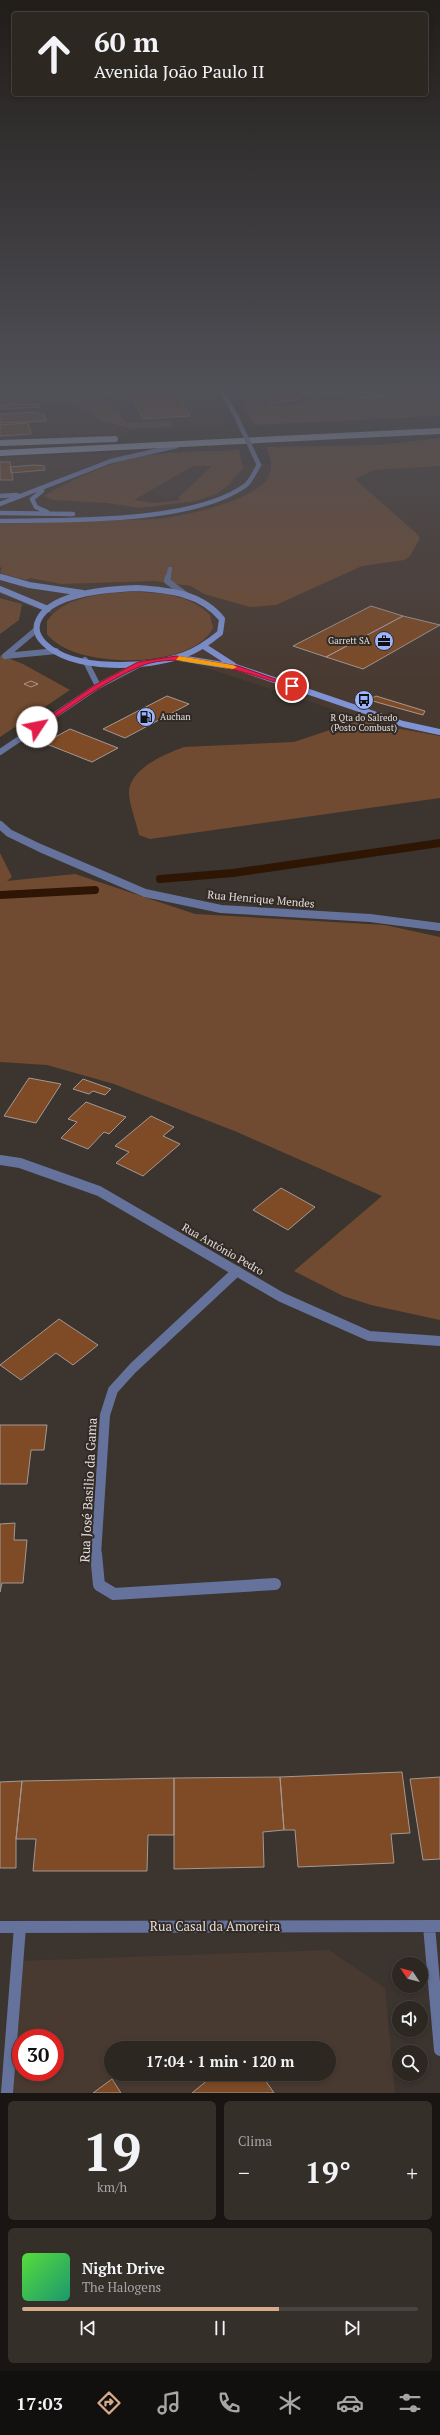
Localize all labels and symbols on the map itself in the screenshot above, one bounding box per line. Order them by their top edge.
office icon: Garrett SA [373,630,395,652]
place label: Garrett SA [328,635,371,647]
pin [275,669,309,703]
bus stop icon: R Qta do Salredo (Posto Combust) [353,689,375,711]
position arrow [16,706,58,748]
fuel station icon: Auchan [135,706,157,728]
place label: Auchan [160,711,191,723]
place label: R Qta do Salredo (Posto Combust) [331,712,397,734]
street label: Rua Henrique Mendes [207,887,315,911]
street label: Rua António Pedro [180,1220,266,1278]
street label: Rua José Basilio da Gama [75,1417,101,1563]
street label: Rua Casal da Amoreira [150,1917,281,1935]
north arrow [392,1957,428,1993]
speed limit sign: 30 [12,2029,64,2081]

